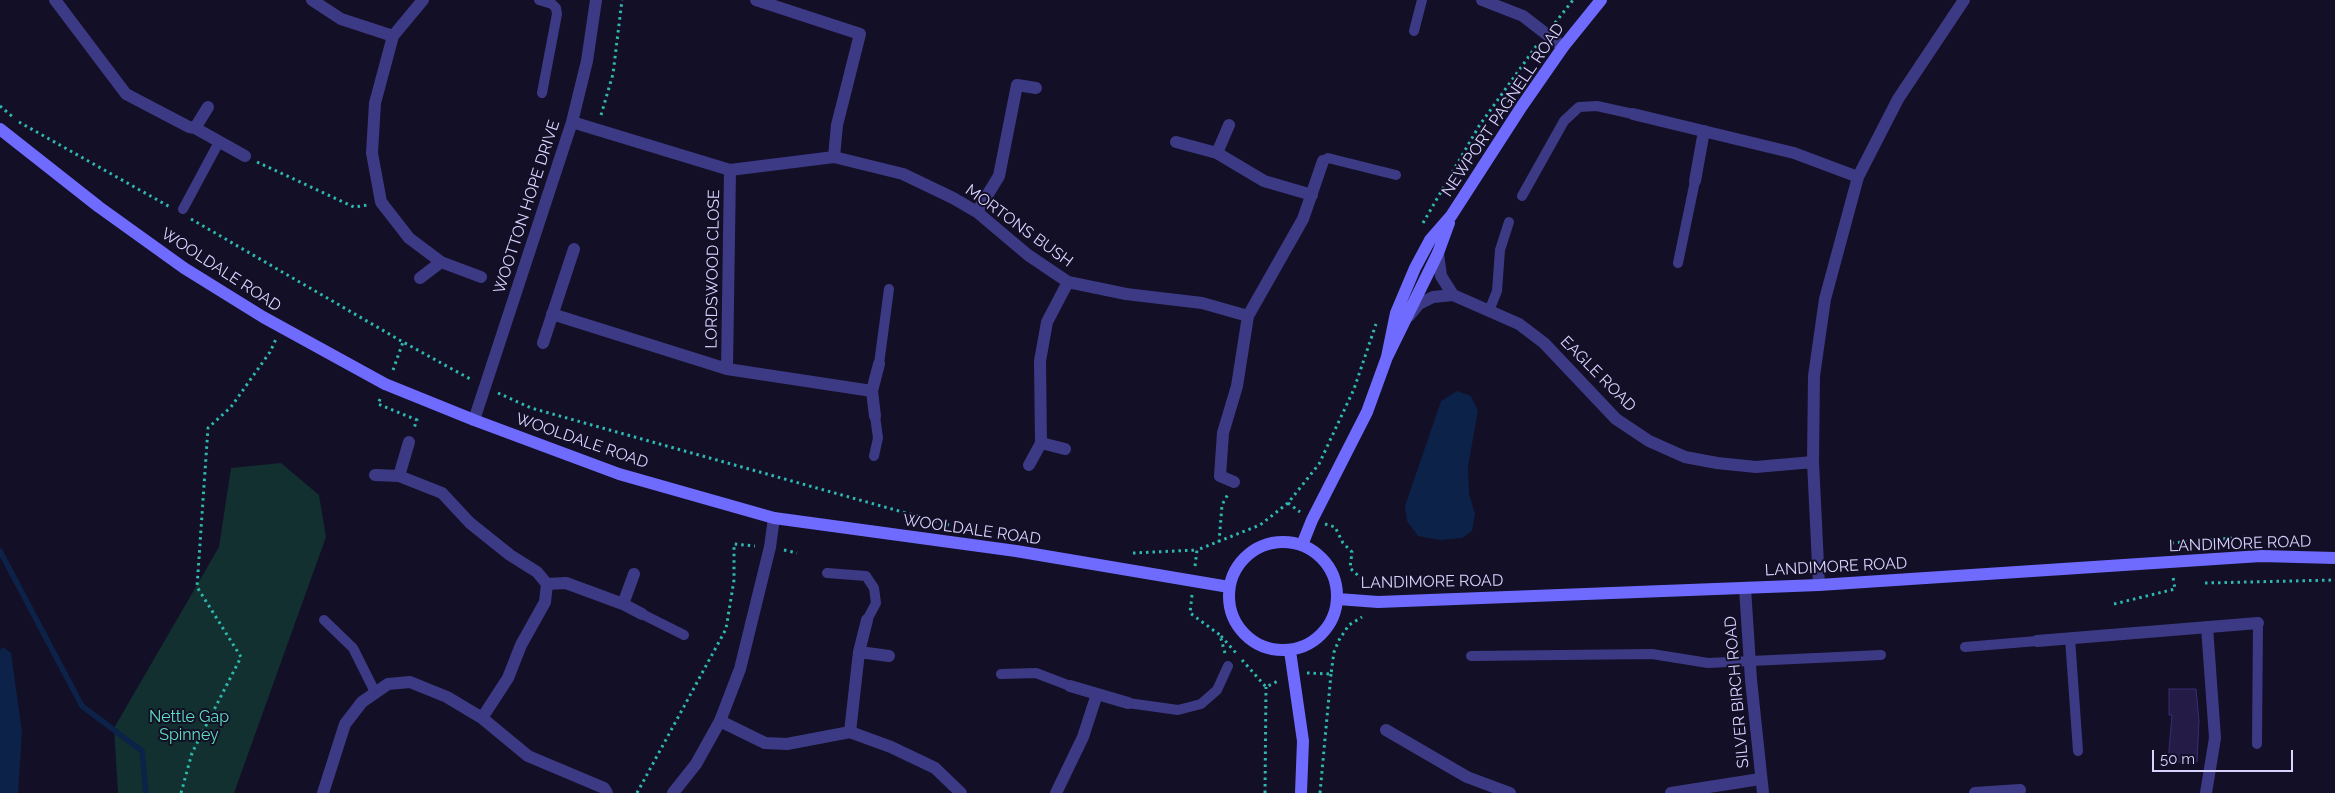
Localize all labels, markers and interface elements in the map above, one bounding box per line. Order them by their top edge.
street label: NEWPORT PAGNELL ROAD [1438,20,1568,200]
street label: WOOTTON HOPE DRIVE [490,118,564,296]
street label: MORTONS BUSH [962,181,1076,271]
street label: LORDSWOOD CLOSE [702,189,724,349]
street label: WOOLDALE ROAD [157,224,285,316]
street label: EAGLE ROAD [1556,332,1640,416]
street label: WOOLDALE ROAD [513,409,651,473]
street label: WOOLDALE ROAD [902,511,1042,549]
street label: LANDIMORE ROAD [2168,532,2312,556]
street label: LANDIMORE ROAD [1764,554,1908,580]
street label: LANDIMORE ROAD [1361,571,1503,593]
street label: SILVER BIRCH ROAD [1721,615,1753,769]
park label: Nettle Gap Spinney [149,707,229,745]
scale bar [2155,740,2296,772]
text: 50 m [2160,750,2195,768]

